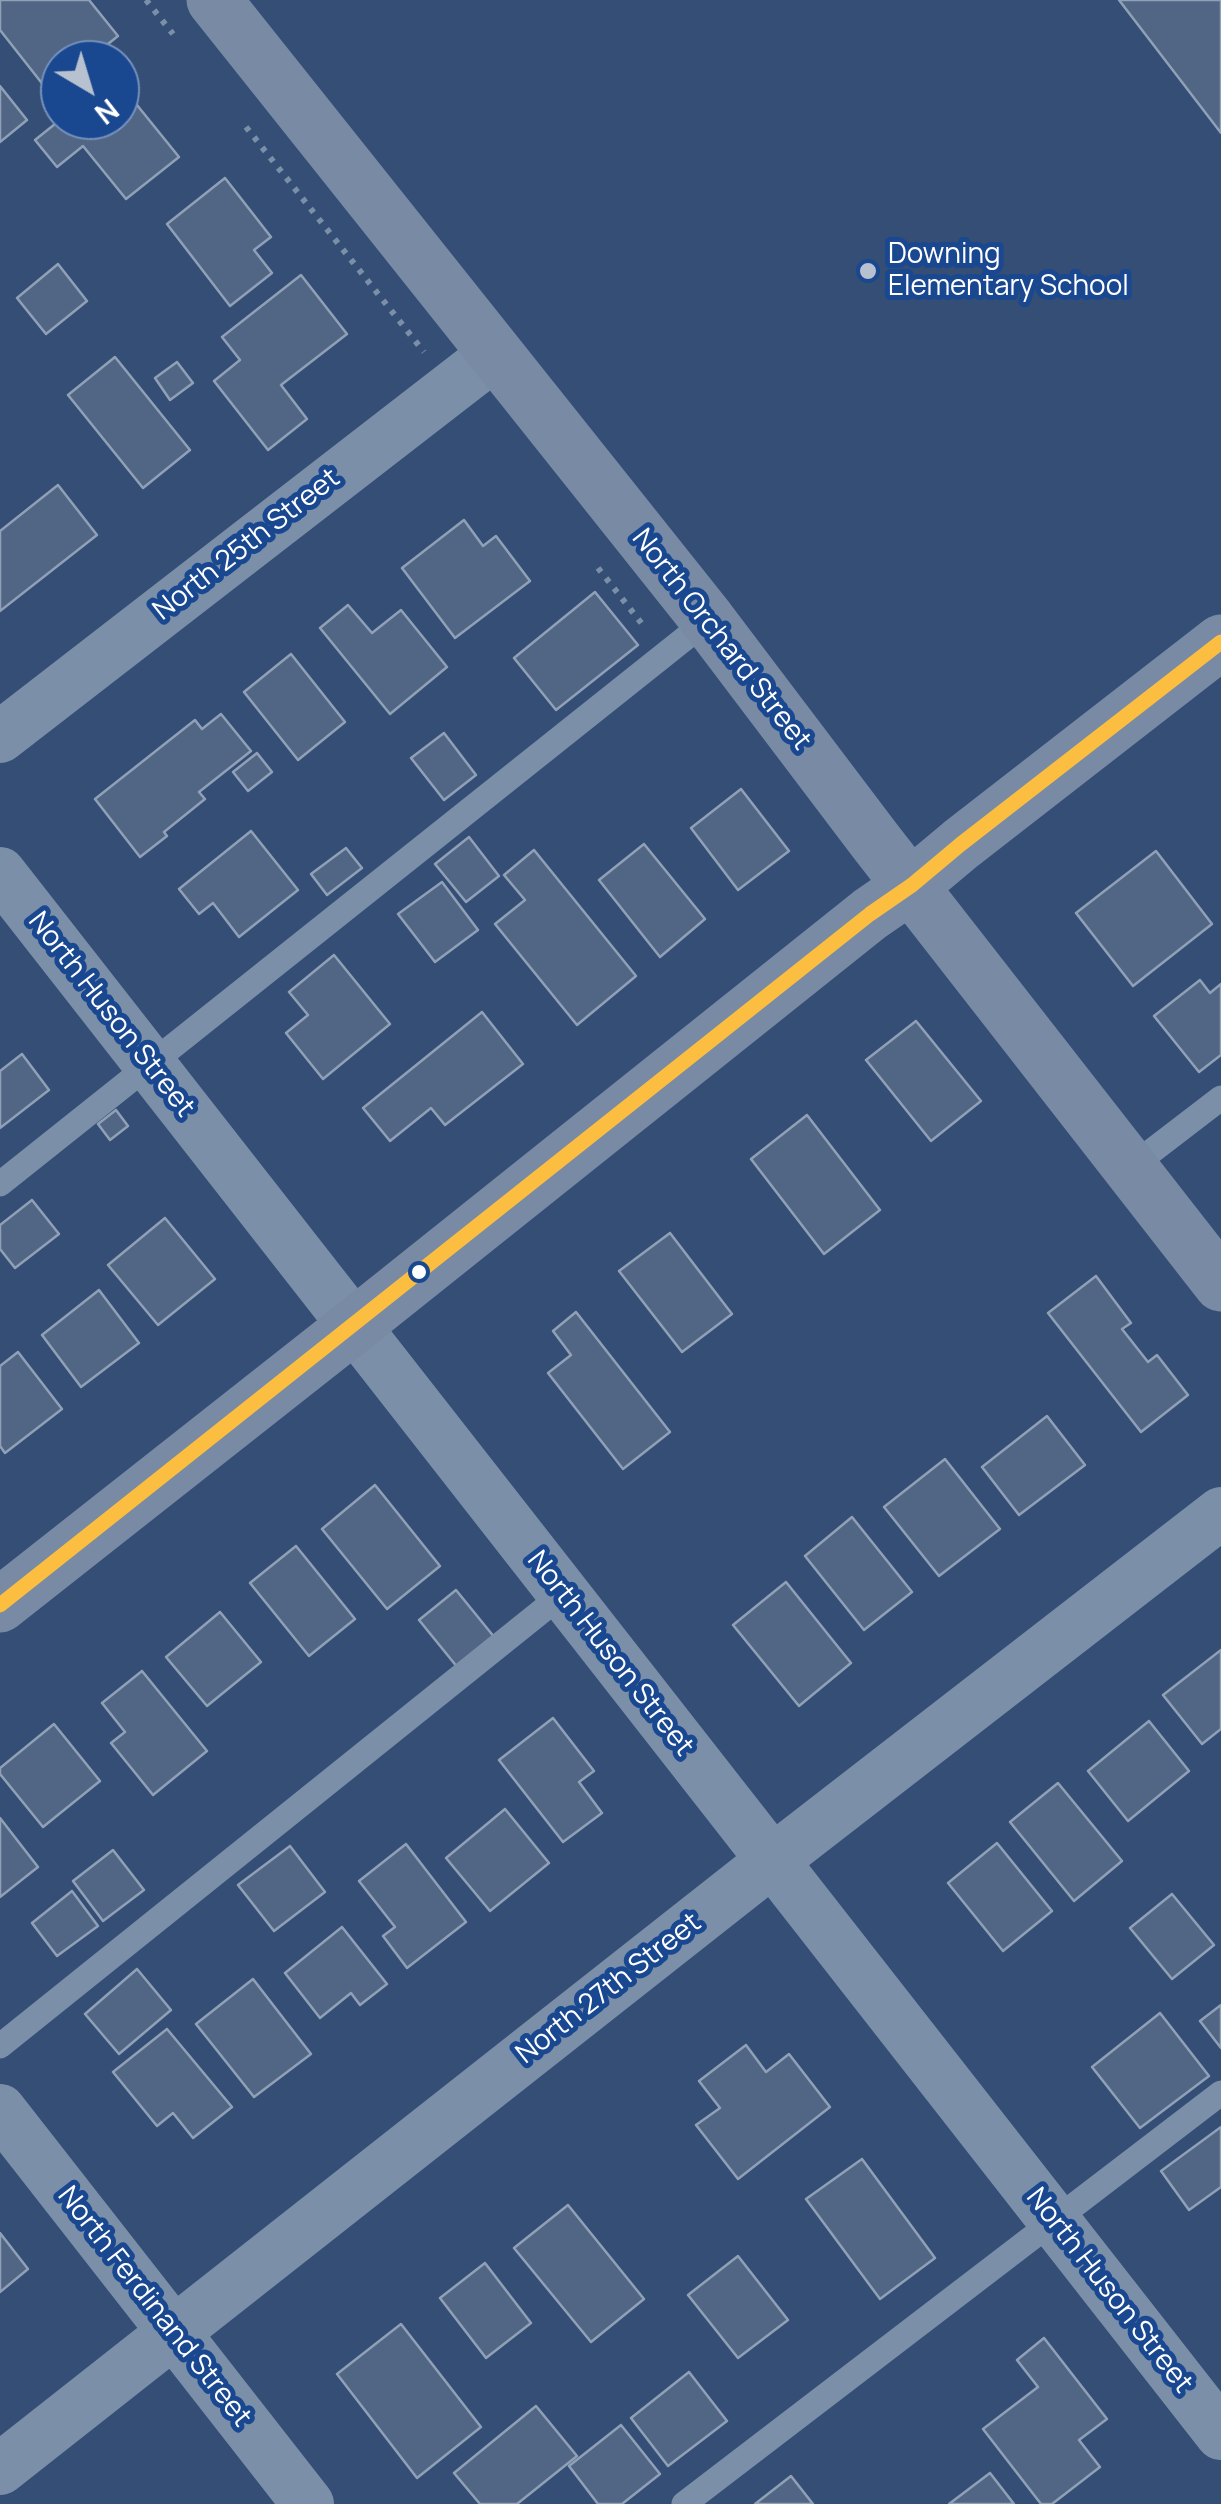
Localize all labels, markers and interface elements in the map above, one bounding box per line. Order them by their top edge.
north arrow [40,40,140,140]
text: N [88,91,127,133]
place label: Downing Elementary School [888,238,1129,304]
marker: Downing Elementary School [857,260,879,282]
street label: North 25th Street [147,462,347,628]
street label: North Orchard Street [624,523,818,757]
street label: North Huson Street [21,906,201,1124]
unlabelled marker [409,1262,429,1282]
street label: North Huson Street [520,1545,700,1763]
street label: North 27th Street [510,1907,708,2071]
street label: North Ferdinand Street [50,2180,258,2434]
street label: North Huson Street [1019,2182,1199,2400]

